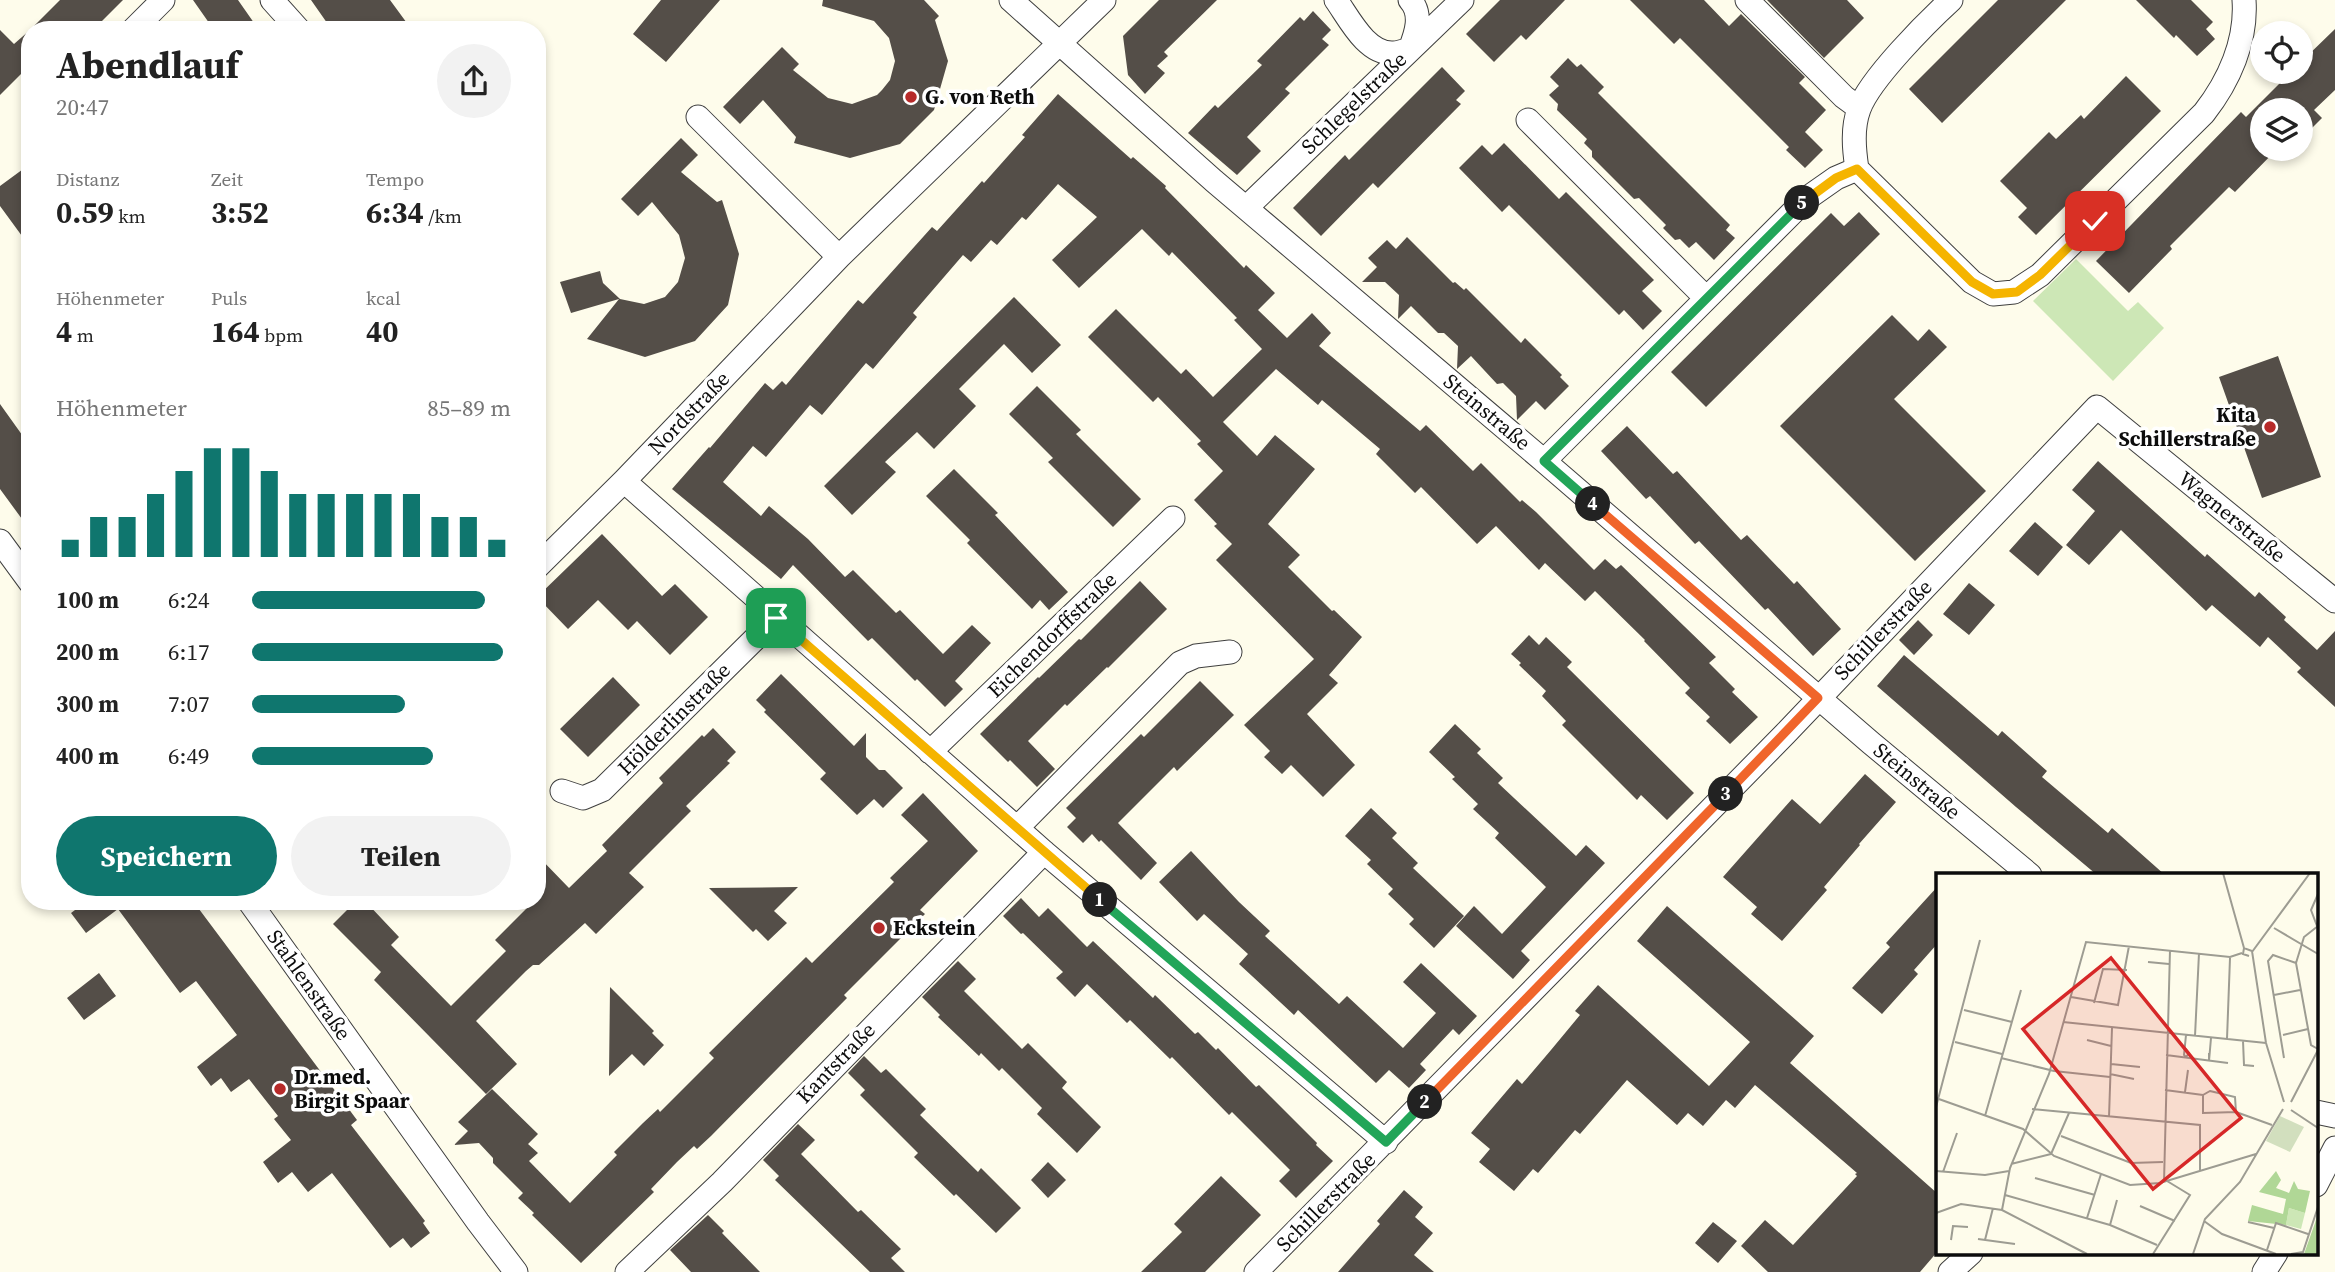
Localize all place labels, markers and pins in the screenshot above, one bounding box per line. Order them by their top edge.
place label: G. von Reth [925,82,1035,111]
marker: G. von Reth [903,89,919,105]
pin: 5 [1784,186,1820,220]
pin [2065,191,2125,251]
place label: Kita Schillerstraße [2118,400,2257,453]
marker: Kita Schillerstraße [2262,419,2278,435]
pin: 4 [1576,486,1610,522]
pin [746,588,806,648]
pin: 3 [1708,776,1744,812]
pin: 1 [1082,883,1118,918]
place label: Eckstein [893,913,976,942]
marker: Eckstein [871,920,887,936]
place label: Dr.med. Birgit Spaar [294,1062,410,1115]
marker: Dr.med. Birgit Spaar [272,1081,288,1097]
pin: 2 [1408,1084,1442,1120]

